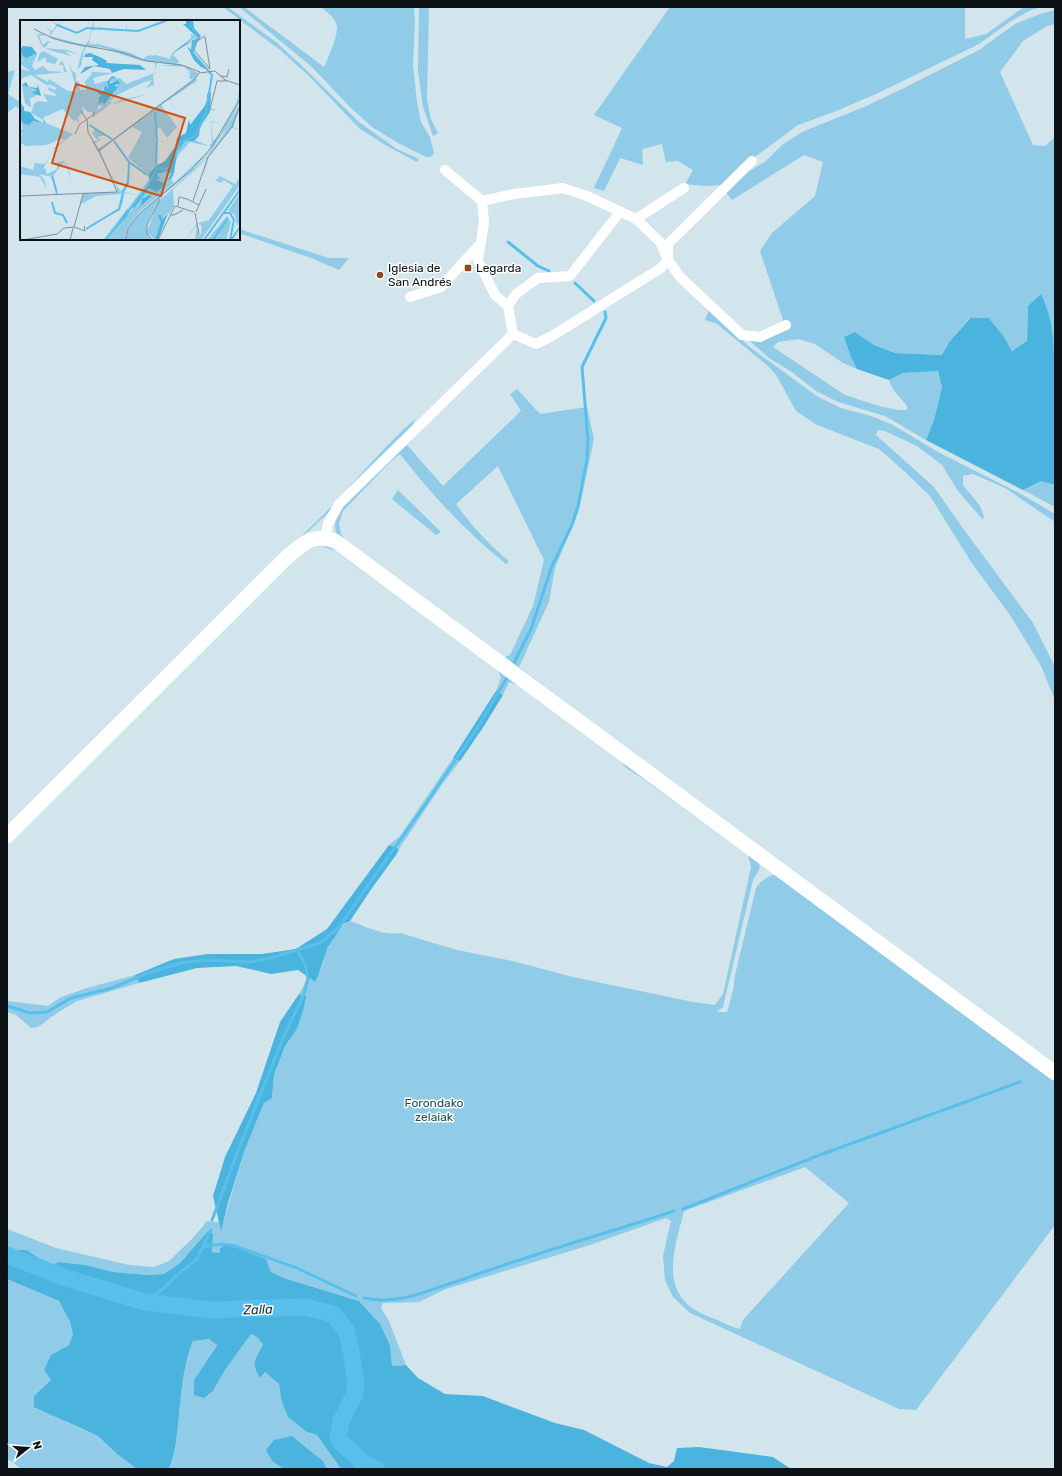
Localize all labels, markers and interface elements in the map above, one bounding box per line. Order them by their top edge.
inset map [20,20,240,240]
place label: Iglesia de San Andrés [388,261,452,289]
place label: Legarda [476,261,521,275]
marker: Legarda [463,263,473,273]
marker: Iglesia de San Andrés [375,270,385,280]
park label: Forondako zelaiak [405,1096,464,1124]
water label: Zalla [242,1301,273,1318]
north arrow [8,1428,48,1468]
text: N [30,1440,44,1451]

